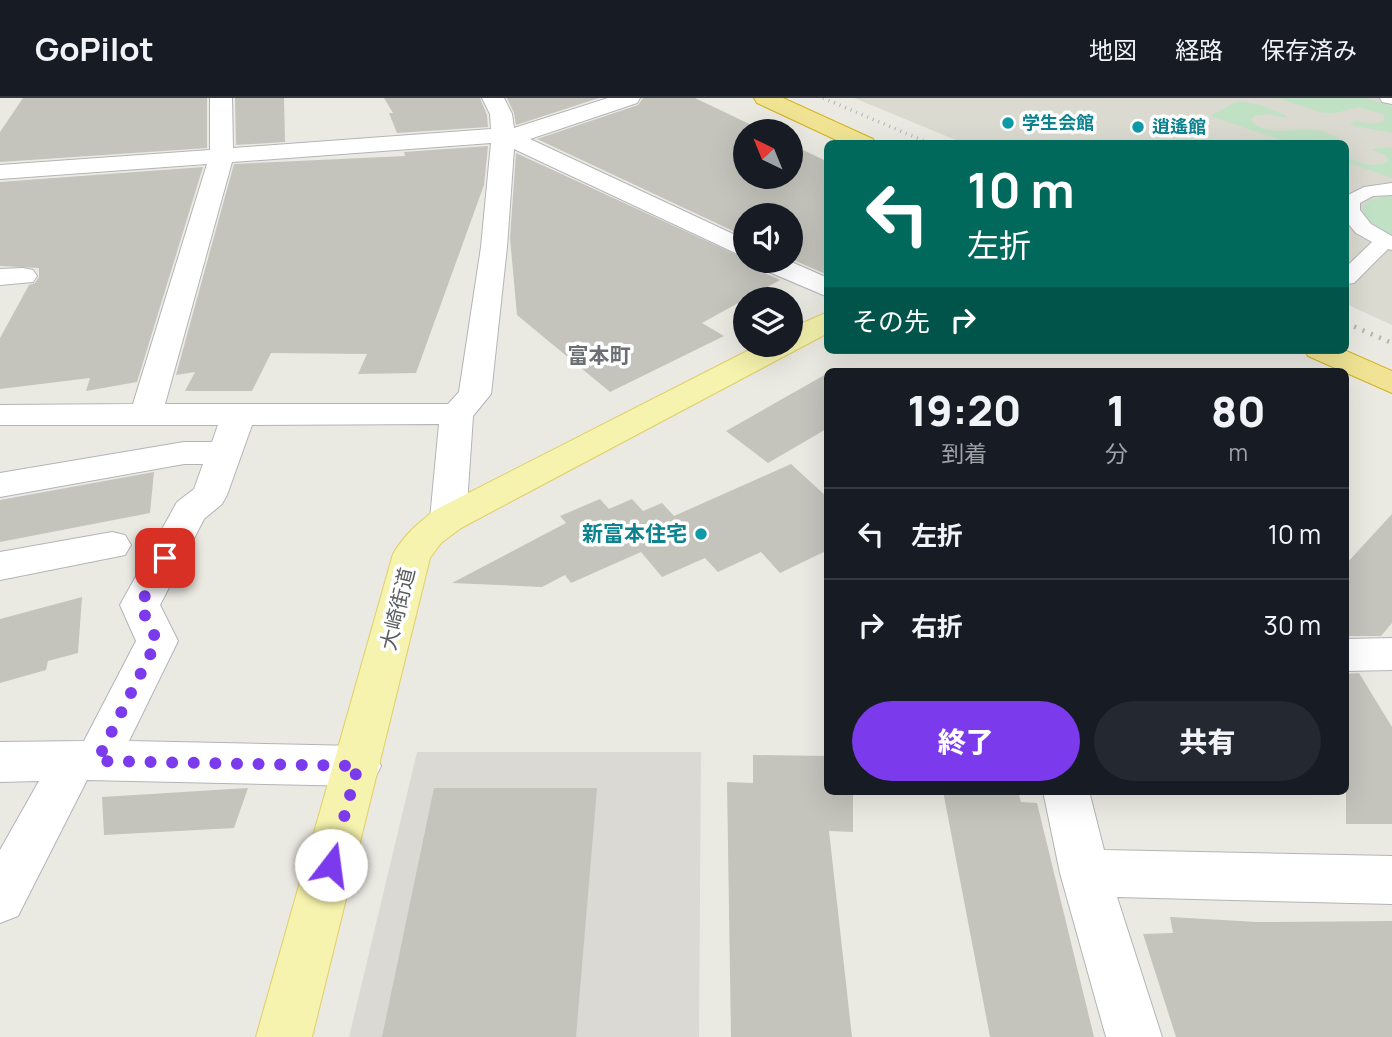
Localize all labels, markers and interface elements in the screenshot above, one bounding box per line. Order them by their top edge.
text: GoPilot [35,26,154,71]
text: 地図 [1089,33,1137,66]
text: 経路 [1175,33,1223,66]
text: 保存済み [1261,33,1357,66]
place label: 学生会館 [1022,110,1094,134]
place label: 逍遙館 [1152,114,1206,138]
marker: 学生会館 [1000,115,1016,131]
north arrow [733,119,803,189]
map controls [733,119,803,357]
marker: 逍遙館 [1130,119,1146,135]
text: 10 m [967,156,1075,223]
icon: left [852,168,943,259]
button: sound [733,203,803,273]
text: 左折 [967,223,1031,267]
button: layers [733,287,803,357]
icon: right [944,301,982,339]
text: その先 [852,303,930,339]
district label: 富本町 [568,341,631,369]
text: 19:20 [907,381,1021,439]
text: 1 [1107,381,1126,439]
text: 80 [1211,382,1266,440]
text: m [1229,436,1248,468]
text: 到着 [941,437,987,469]
text: 分 [1105,437,1128,469]
icon: left [852,515,890,553]
text: 10 m [1268,516,1321,552]
text: 左折 [911,517,963,553]
place label: 新富本住宅 [582,519,687,547]
marker: 新富本住宅 [693,526,709,542]
pin [135,528,195,588]
icon: arrive [146,539,184,577]
street label: 大崎街道 [373,565,421,653]
icon: right [852,606,890,644]
text: 30 m [1264,607,1321,643]
text: 右折 [911,608,963,644]
button: 終了 [852,701,1080,781]
button: 共有 [1094,701,1321,781]
position arrow [294,828,368,902]

